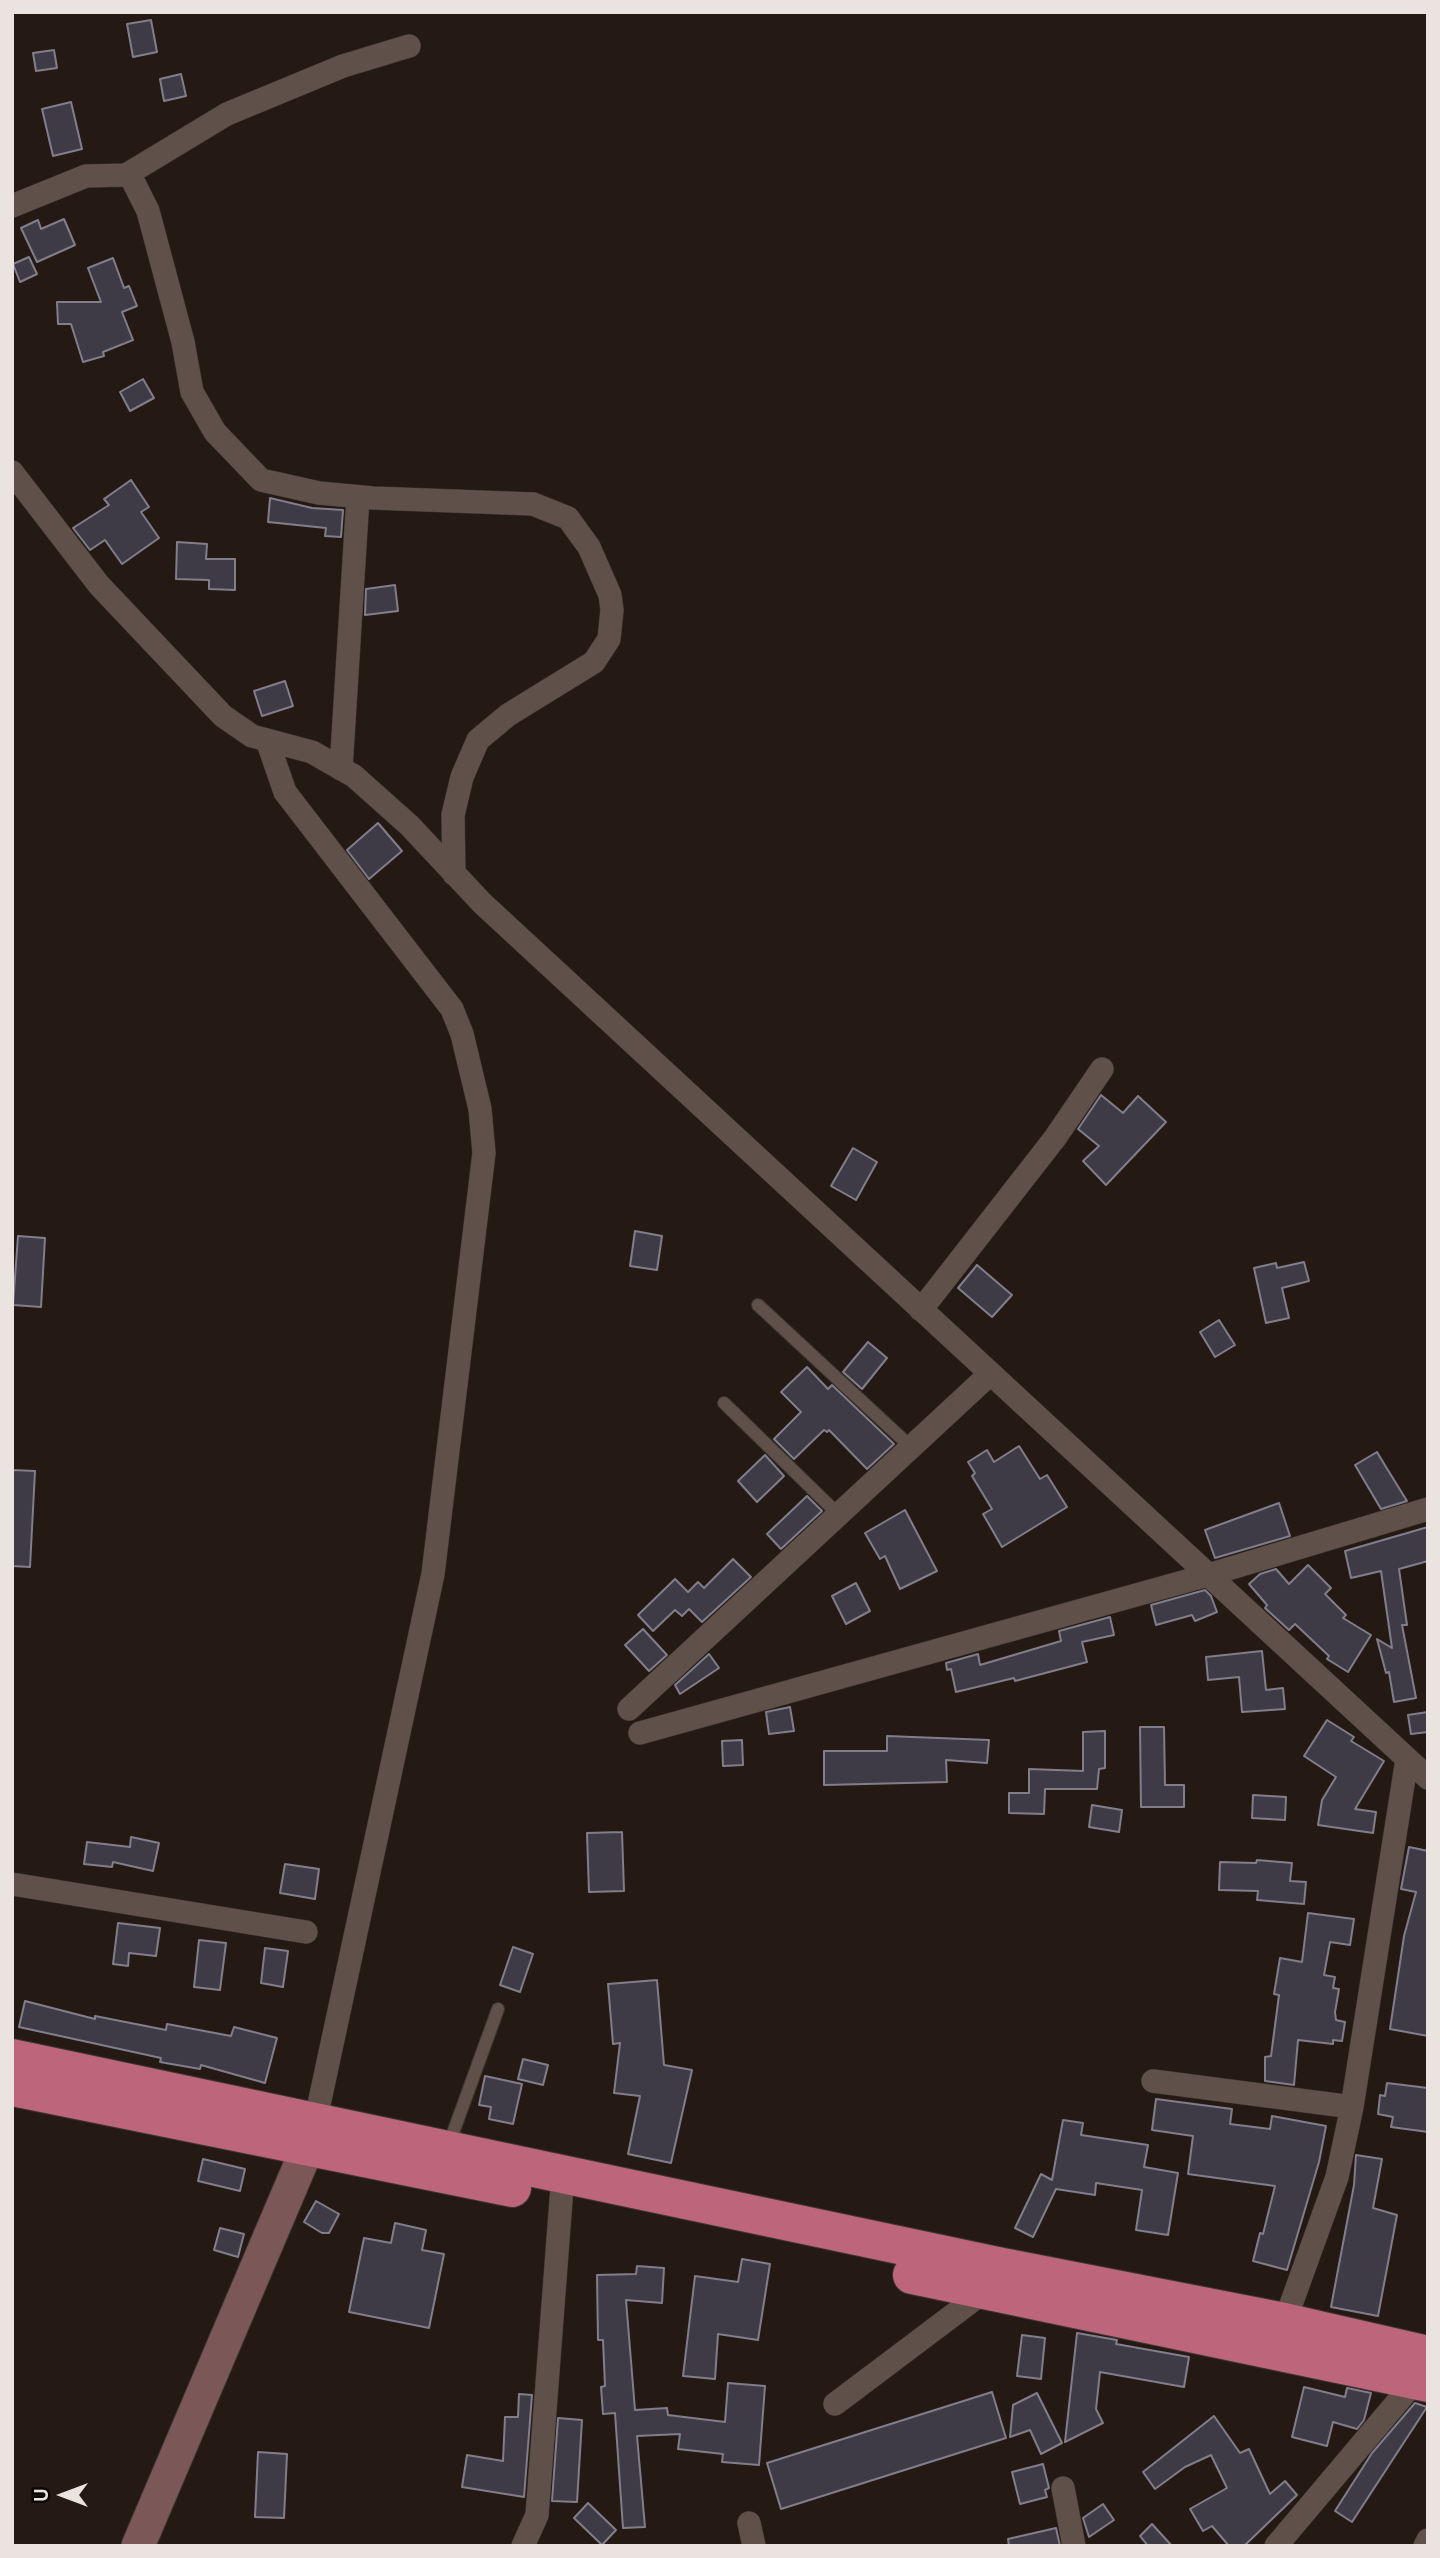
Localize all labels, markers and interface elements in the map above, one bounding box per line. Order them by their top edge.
north arrow [28,2460,98,2530]
text: U [30,2488,53,2502]

